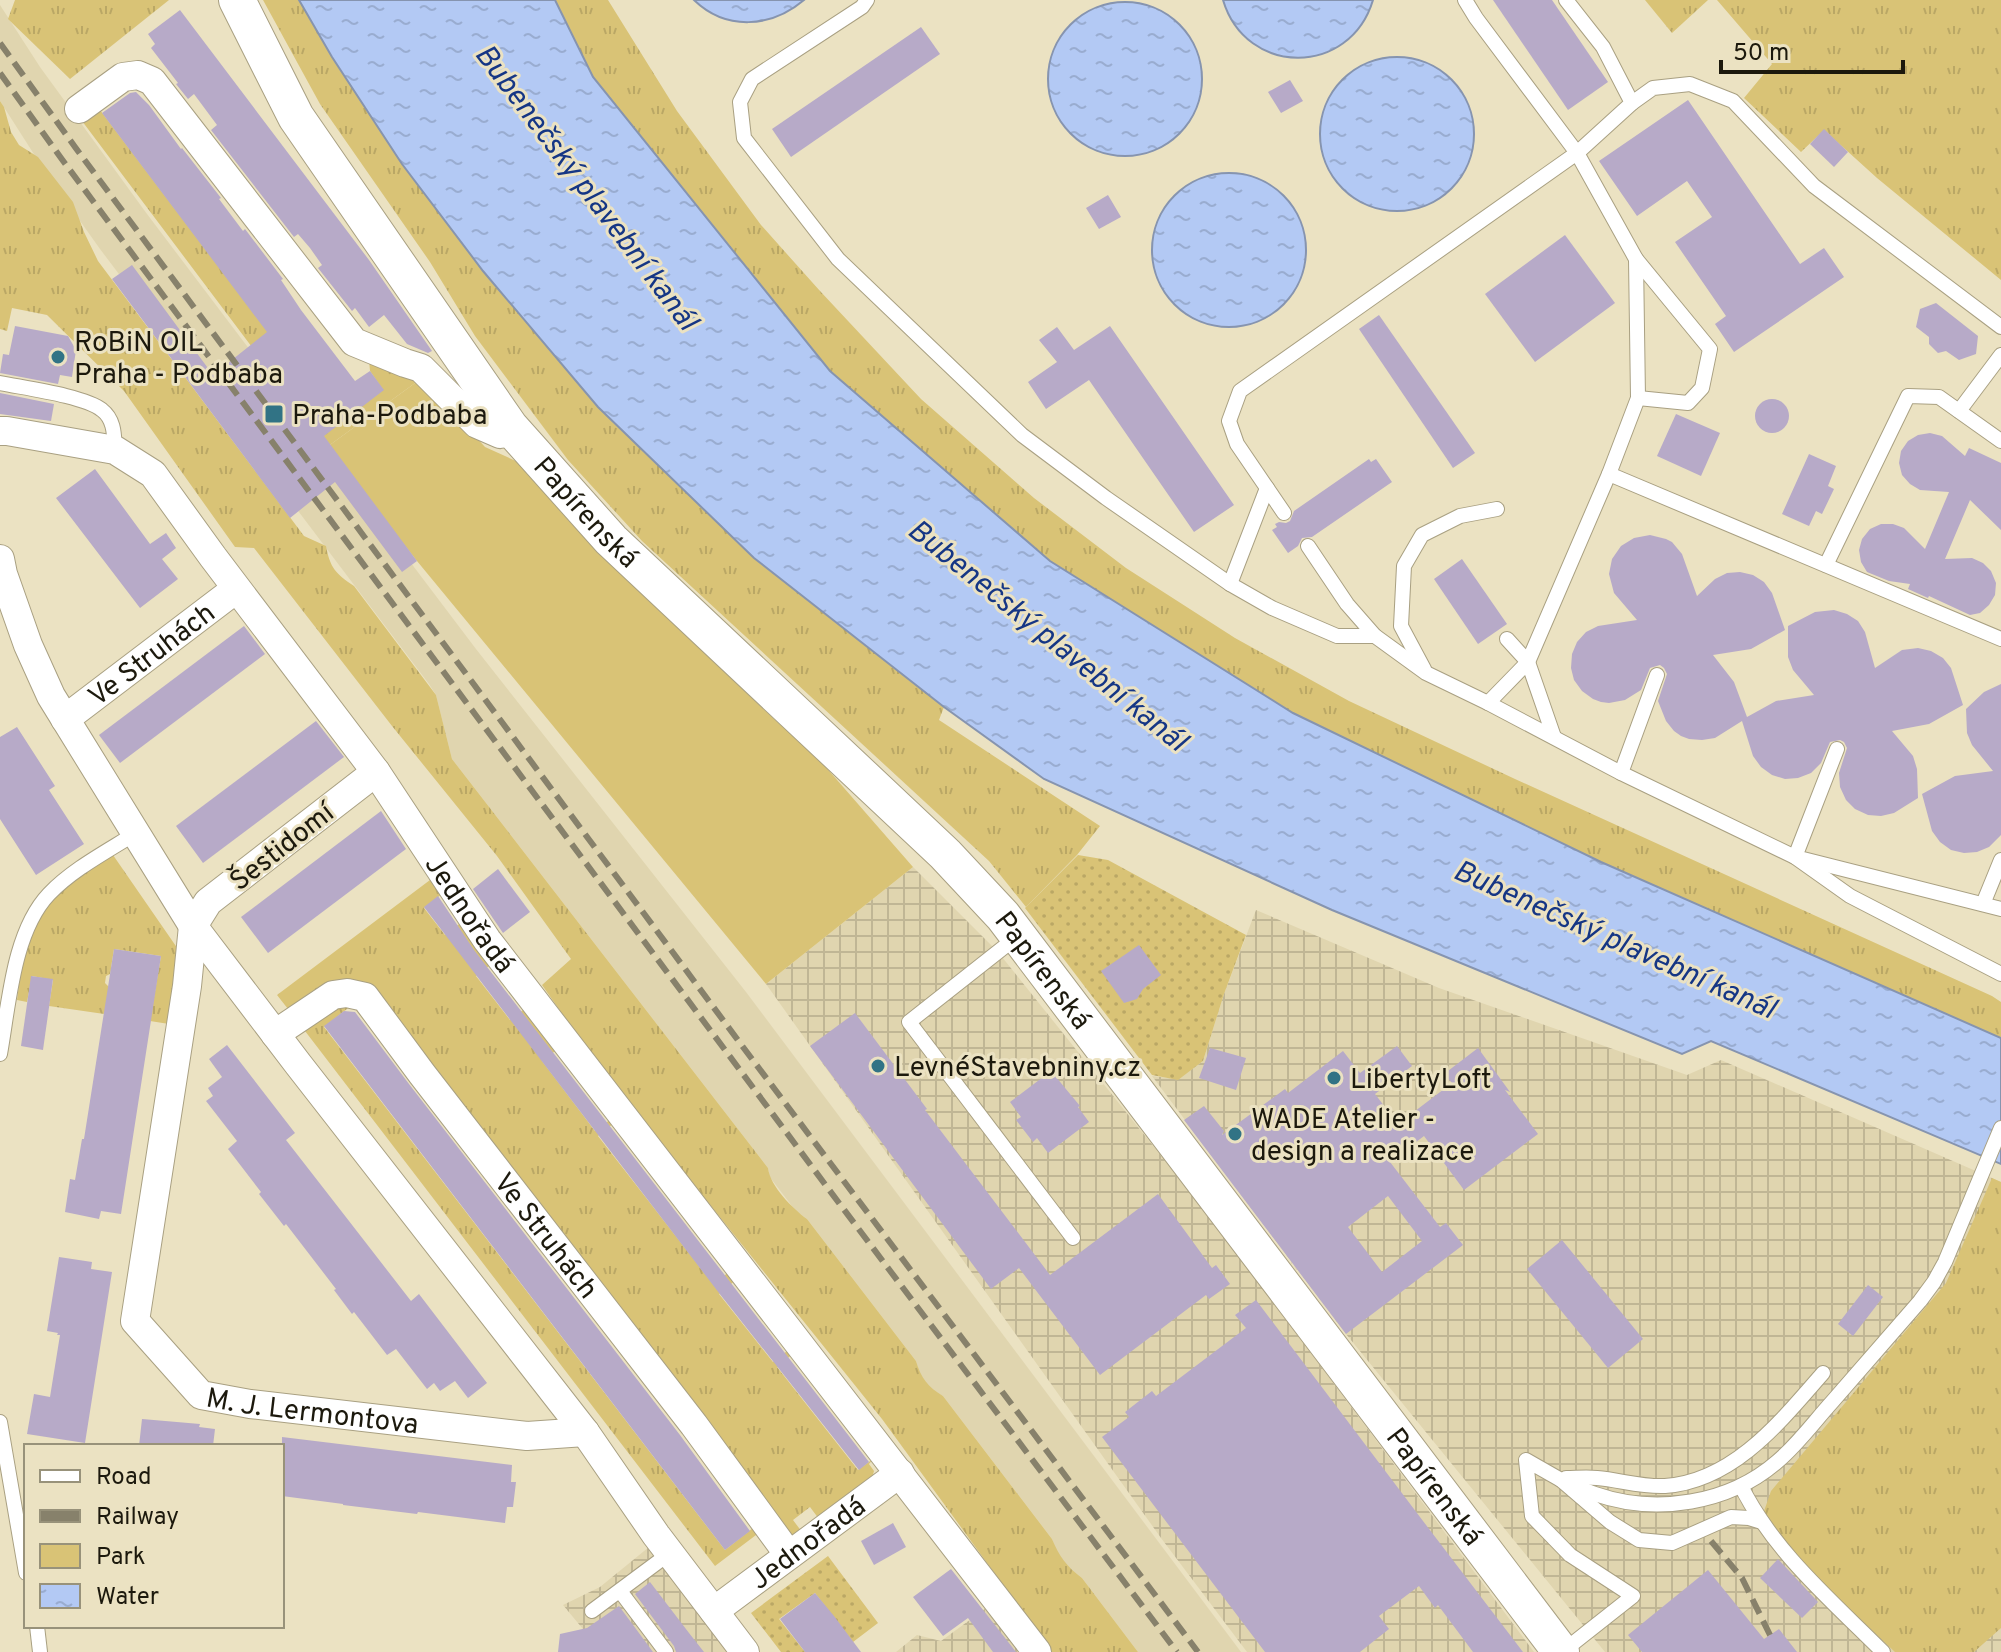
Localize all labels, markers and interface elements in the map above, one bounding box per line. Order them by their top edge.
scale bar [1721,24,1903,74]
water label: Bubenečský plavební kanál [465,38,706,340]
text: 50 m [1733,39,1789,69]
place label: RoBiN OIL Praha - Podbaba [74,326,283,394]
marker: RoBiN OIL Praha - Podbaba [49,348,67,366]
place label: Praha-Podbaba [292,399,487,435]
marker: Praha-Podbaba [263,403,285,425]
street label: Papírenská [524,450,645,577]
water label: Bubenečský plavební kanál [899,513,1195,762]
street label: Ve Struhách [82,596,223,716]
street label: Šestidomí [222,793,345,900]
street label: Jednořadá [415,849,521,982]
water label: Bubenečský plavební kanál [1447,853,1782,1030]
street label: Papírenská [985,905,1098,1038]
place label: LevnéStavebniny.cz [894,1051,1141,1087]
marker: LevnéStavebniny.cz [869,1057,887,1075]
place label: LibertyLoft [1350,1063,1492,1099]
marker: LibertyLoft [1325,1069,1343,1087]
place label: WADE Atelier - design a realizace [1251,1103,1474,1171]
marker: WADE Atelier - design a realizace [1226,1125,1244,1143]
street label: Ve Struhách [484,1167,605,1307]
street label: M. J. Lermontova [203,1381,420,1444]
street label: Papírenská [1376,1422,1489,1554]
legend [24,1444,284,1628]
text: Road [96,1463,152,1493]
street label: Jednořadá [744,1490,874,1599]
text: Railway [96,1503,179,1533]
text: Park [96,1543,146,1573]
text: Water [96,1583,159,1613]

